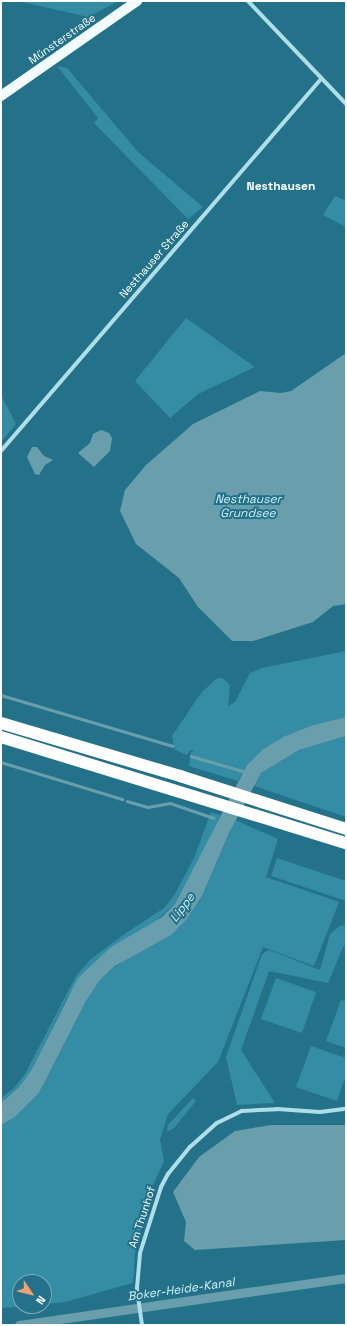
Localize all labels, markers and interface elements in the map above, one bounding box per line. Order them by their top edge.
street label: Münsterstraße [26,11,98,67]
district label: Nesthausen [247,180,315,194]
street label: Nesthauser Straße [117,217,191,301]
water label: Nesthauser Grundsee [215,493,281,521]
water label: Lippe [168,891,198,925]
street label: Am Thunhof [126,1185,158,1249]
north arrow [12,1274,52,1314]
water label: Boker-Heide-Kanal [127,1275,235,1305]
text: N [33,1293,49,1307]

